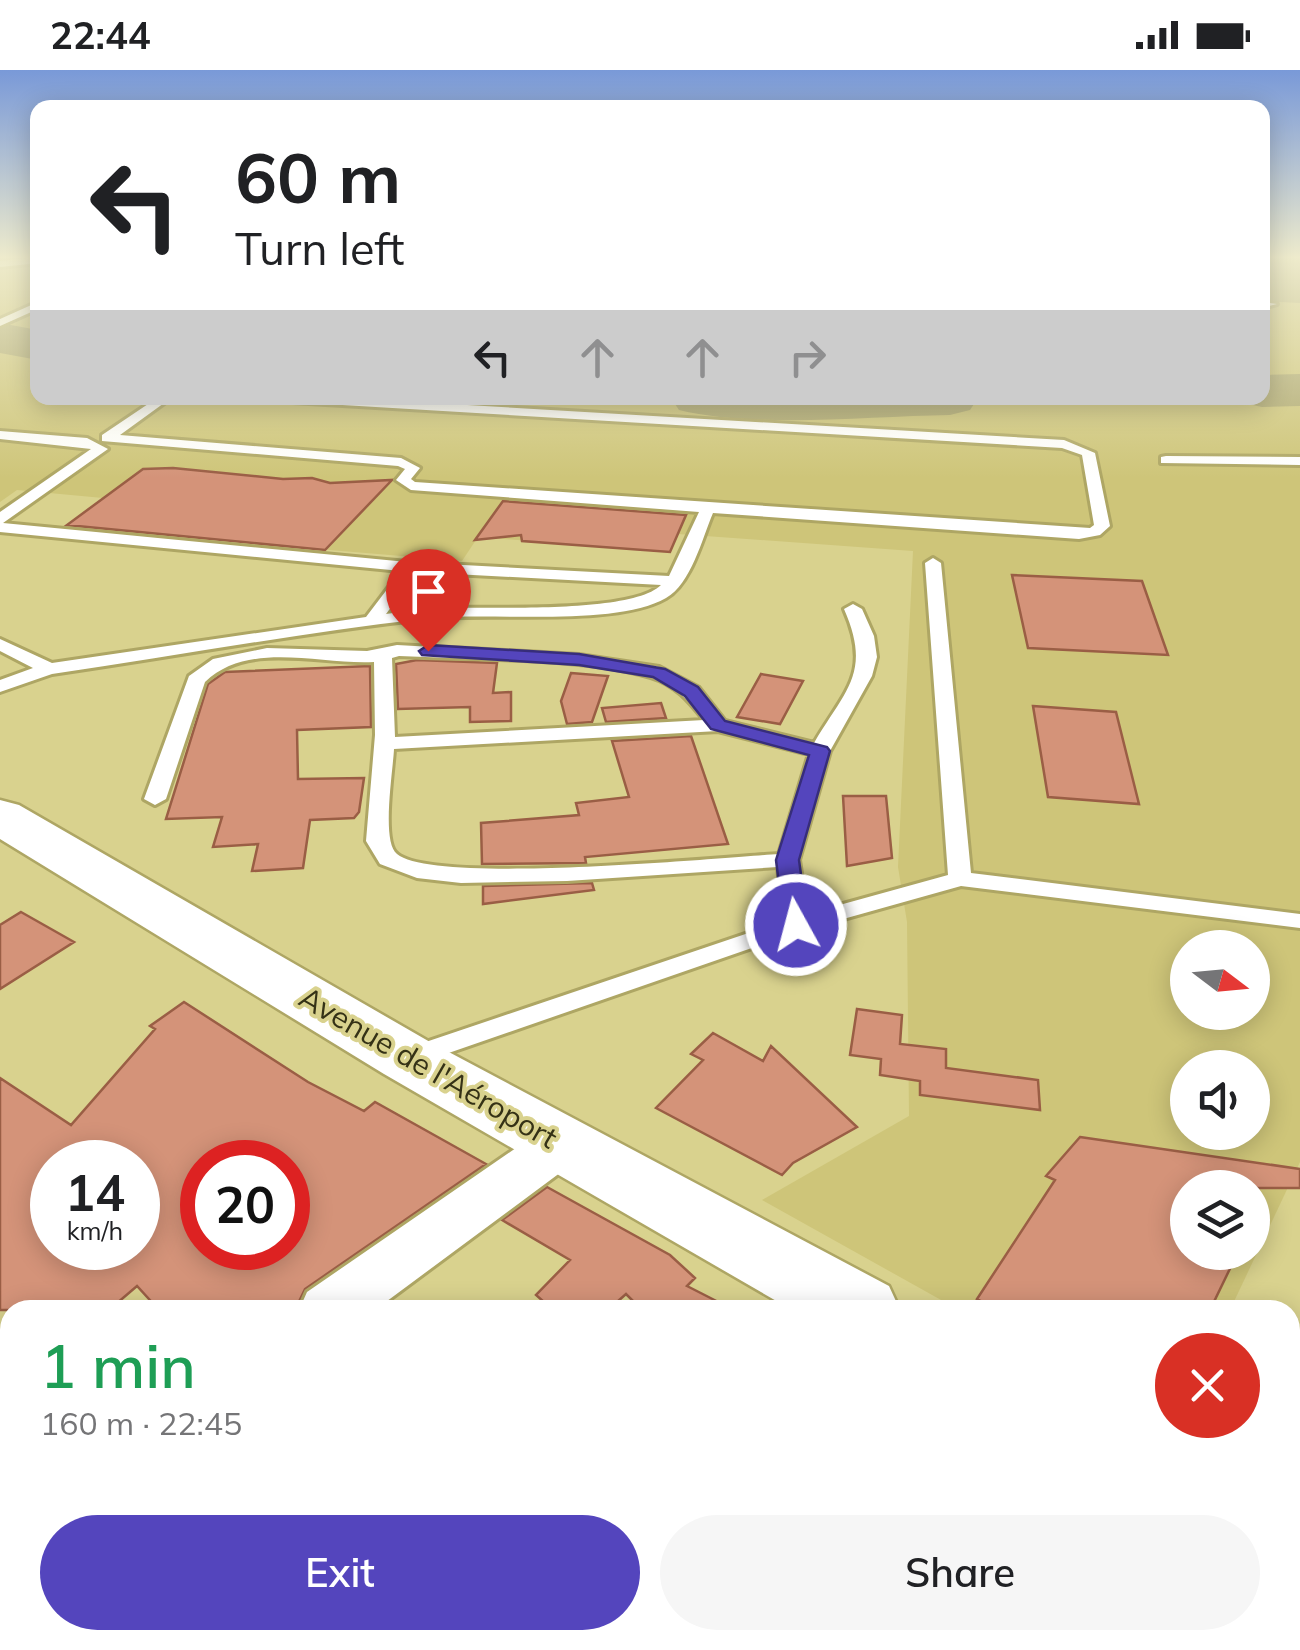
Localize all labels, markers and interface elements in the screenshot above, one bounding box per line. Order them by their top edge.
text: 22:44 [50,11,151,59]
text: 60 m [235,133,401,221]
icon: left [70,140,200,270]
text: Turn left [235,220,404,276]
icon: left [465,330,520,385]
icon: ahead [570,330,625,385]
icon: ahead [675,330,730,385]
icon: right [780,330,835,385]
pin [386,549,471,652]
icon: arrive [401,564,456,619]
position arrow [744,873,848,977]
north arrow [1170,930,1270,1030]
map controls [1170,930,1270,1270]
street label: Avenue de l'Aéroport [293,978,564,1156]
button: sound [1170,1050,1270,1150]
speed limit sign: 20 [180,1140,310,1270]
text: 14 [65,1161,125,1224]
button: layers [1170,1170,1270,1270]
text: km/h [67,1215,123,1246]
text: 1 min [40,1328,196,1403]
button: close [1155,1333,1260,1438]
text: 160 m · 22:45 [40,1403,242,1443]
button: Exit [40,1515,640,1630]
button: Share [660,1515,1260,1630]

